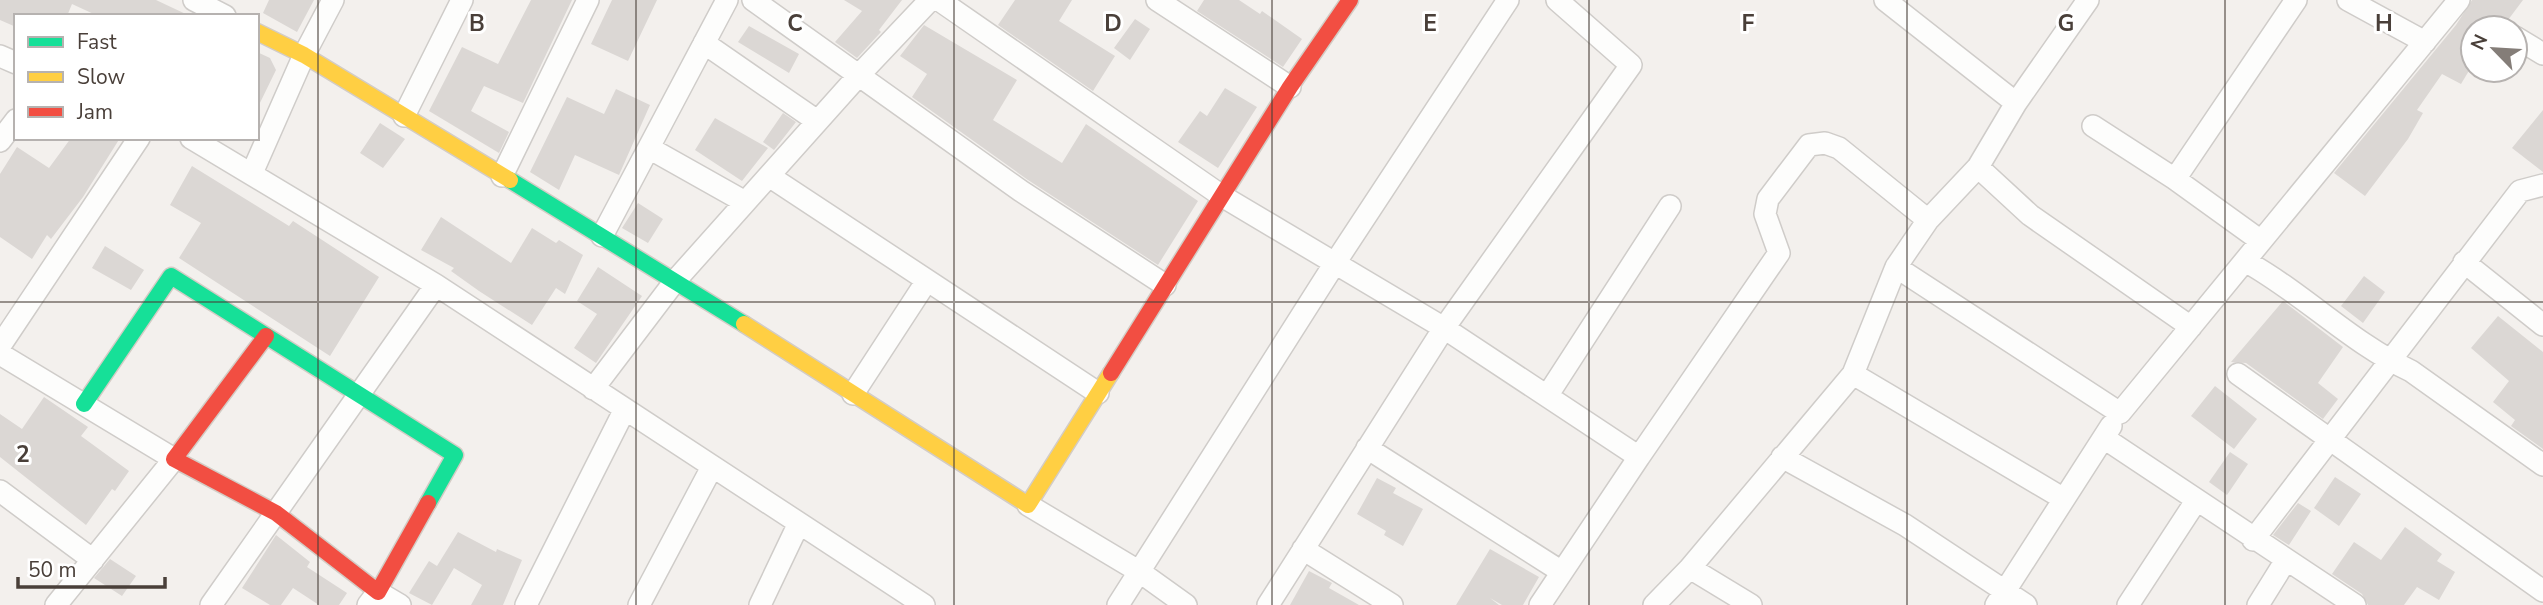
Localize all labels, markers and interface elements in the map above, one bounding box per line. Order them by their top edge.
text: B [469,8,485,39]
text: C [787,8,803,39]
text: D [1104,8,1122,39]
text: E [1423,8,1437,39]
text: F [1742,8,1755,39]
text: G [2058,8,2074,39]
text: H [2375,8,2393,39]
legend [14,14,259,140]
north arrow [2459,14,2529,84]
text: Fast [77,28,117,56]
text: N [2465,30,2494,54]
text: Slow [77,63,126,91]
text: Jam [76,98,113,126]
text: 2 [16,439,30,470]
scale bar [18,546,164,590]
text: 50 m [28,556,77,584]

